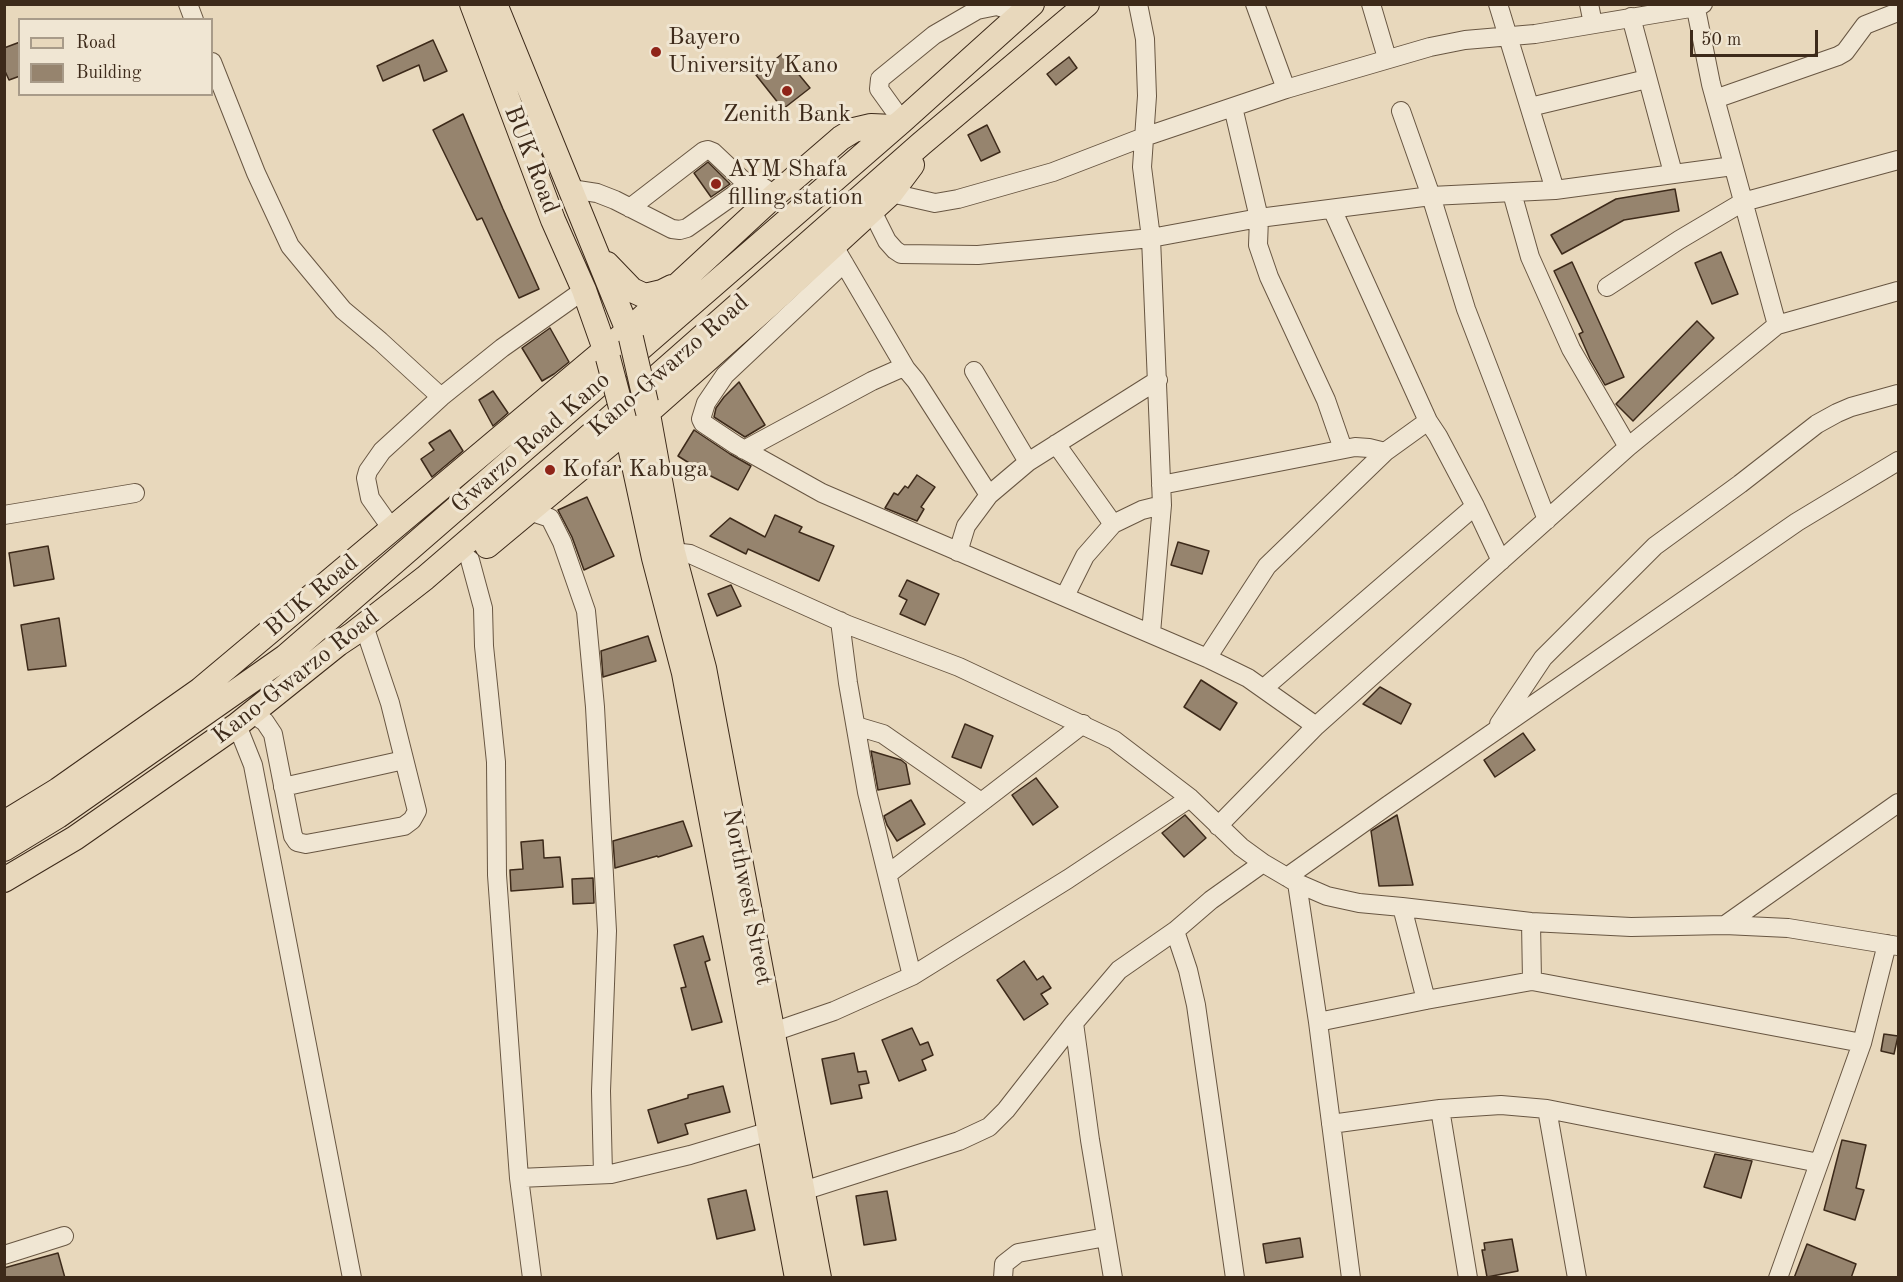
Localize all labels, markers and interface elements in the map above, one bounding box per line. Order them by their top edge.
legend [18,18,213,96]
scale bar [1693,18,1820,56]
place label: Bayero University Kano [668,24,838,80]
text: 50 m [1701,31,1741,49]
text: Road [76,34,116,52]
marker: Bayero University Kano [649,45,663,59]
text: Building [76,64,141,82]
marker: Zenith Bank [780,84,794,98]
place label: Zenith Bank [723,101,851,129]
street label: BUK Road [497,102,565,218]
place label: AYM Shafa filling station [728,156,863,212]
marker: AYM Shafa filling station [709,177,723,191]
street label: Kano-Gwarzo Road [583,288,755,444]
street label: Gwarzo Road Kano [446,366,616,520]
place label: Kofar Kabuga [562,456,708,484]
marker: Kofar Kabuga [543,463,557,477]
street label: BUK Road [259,549,365,643]
street label: Kano-Gwarzo Road [207,603,385,751]
street label: Northwest Street [716,806,778,988]

